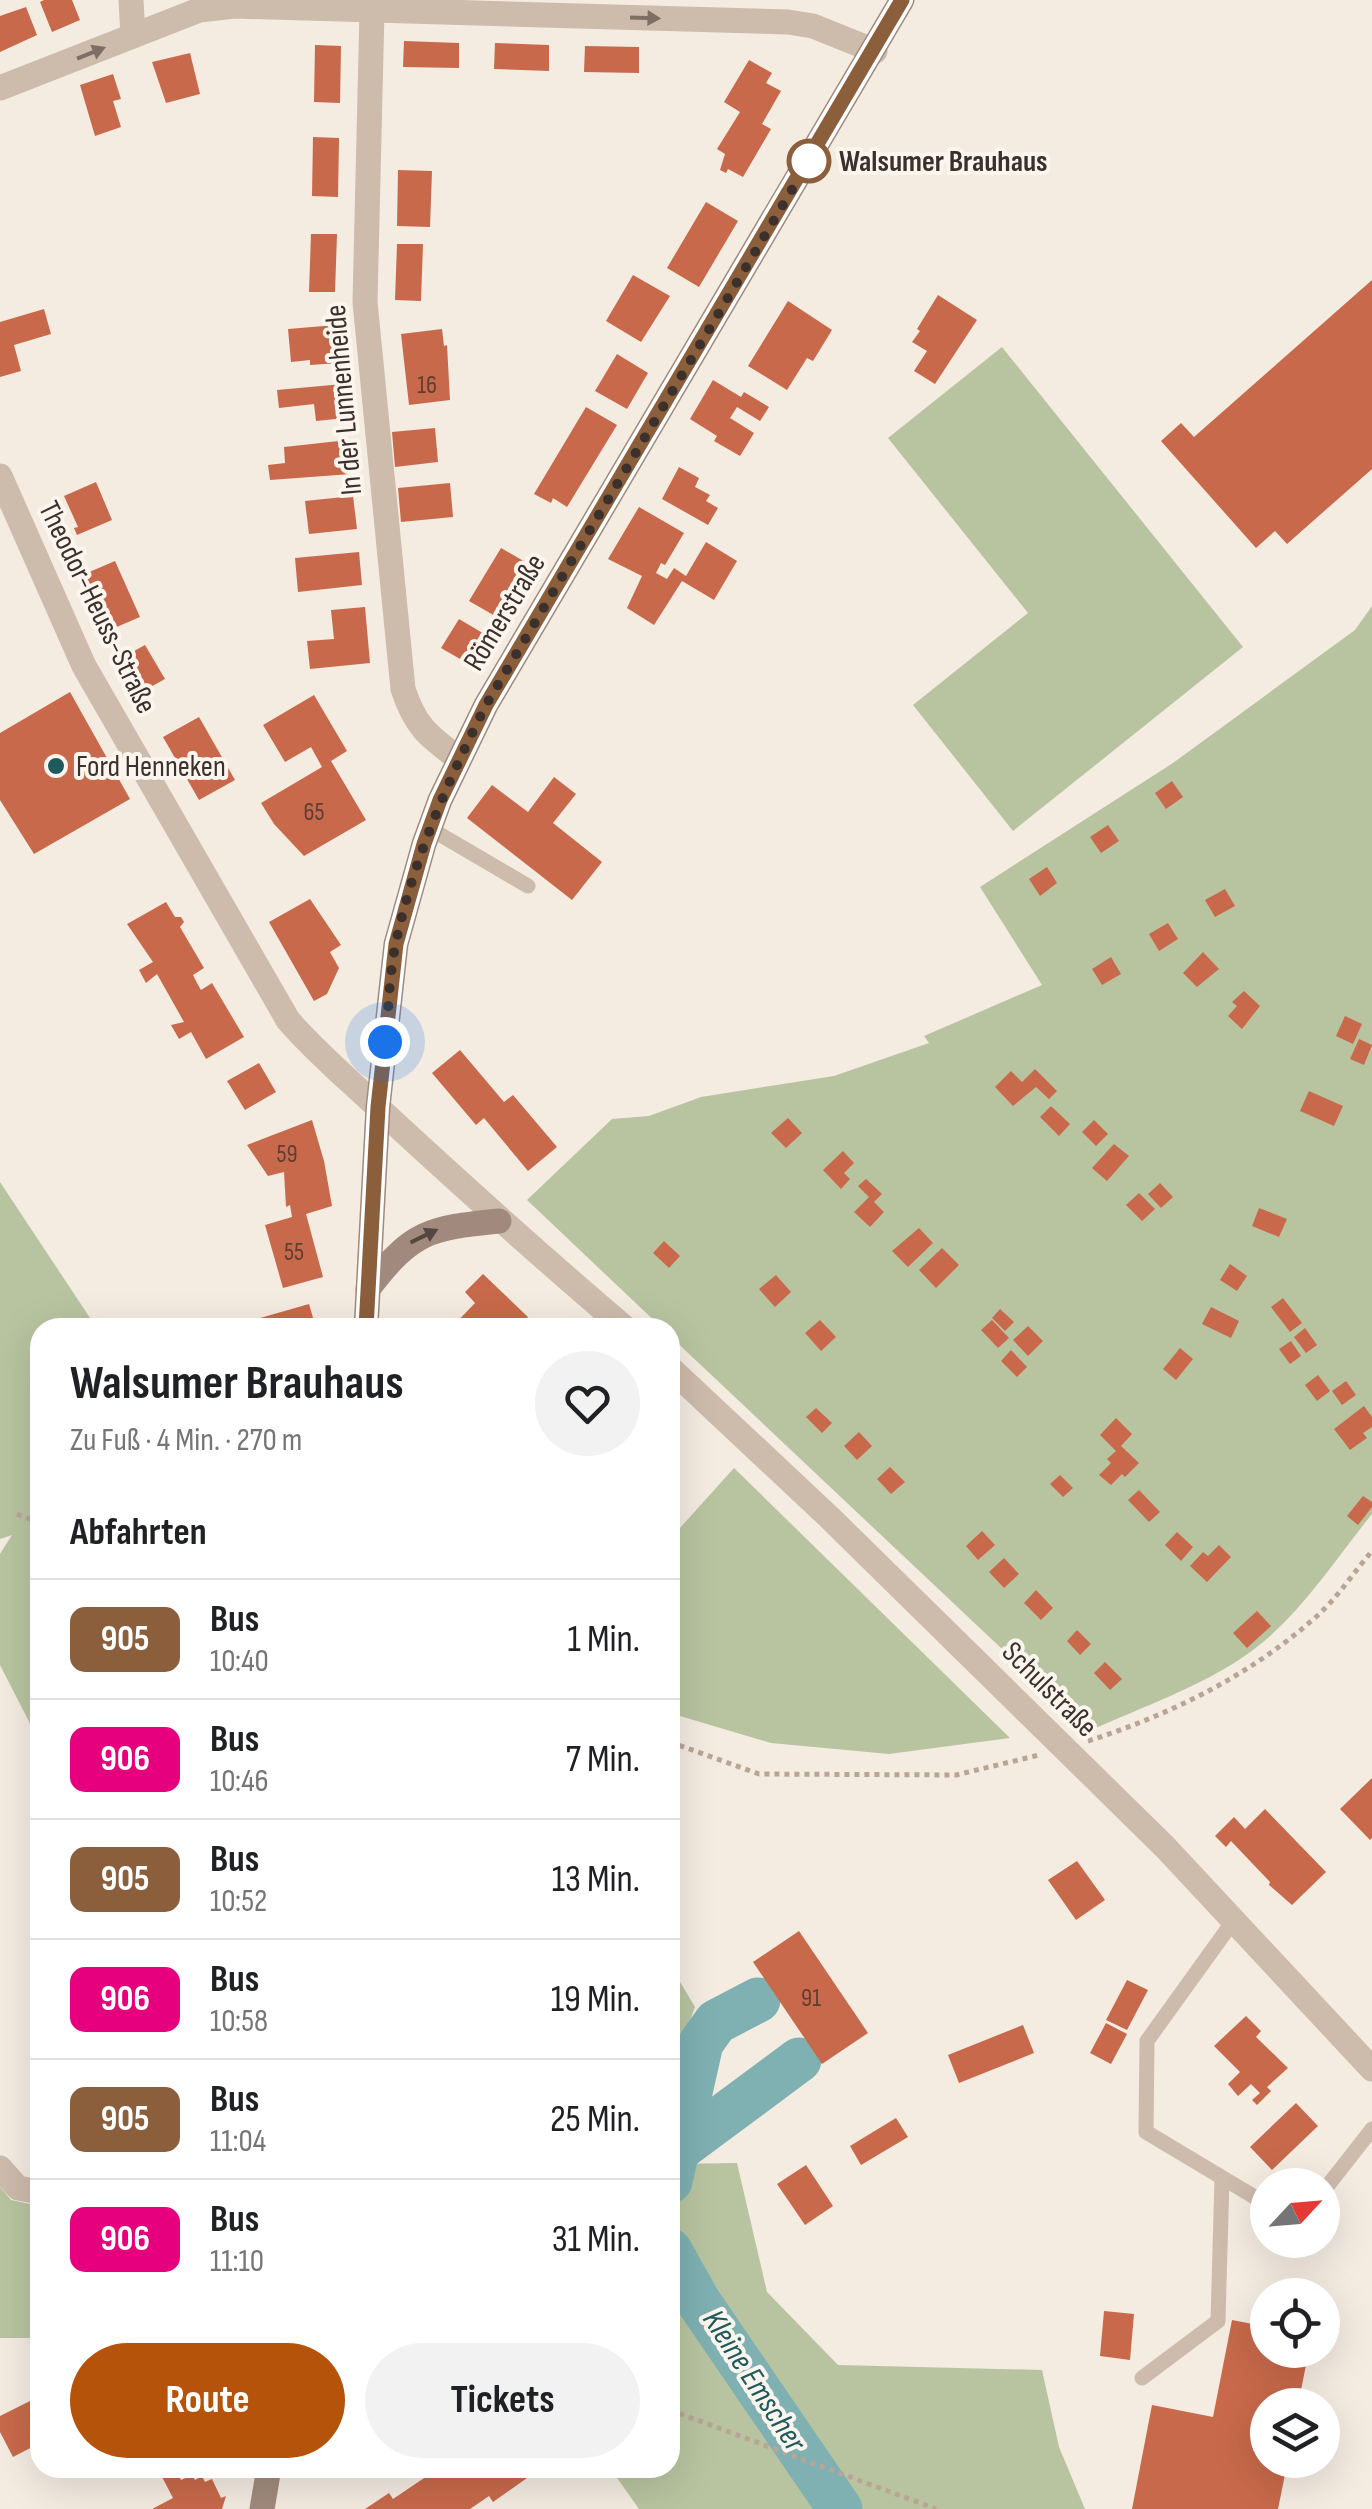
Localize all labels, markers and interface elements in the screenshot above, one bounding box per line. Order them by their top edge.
one-way arrow [629,11,661,27]
one-way arrow [76,44,106,60]
marker: Walsumer Brauhaus [788,140,830,182]
place label: Walsumer Brauhaus [839,144,1048,180]
street label: In der Lunnenheide [318,303,370,497]
house number: 16 [417,370,437,401]
street label: Theodor-Heuss-Straße [30,495,164,720]
street label: Römerstraße [456,548,554,677]
place label: Ford Henneken [76,749,226,785]
marker: Ford Henneken [45,755,67,777]
house number: 65 [304,797,324,828]
your location [360,1017,410,1067]
house number: 59 [276,1139,298,1170]
one-way arrow [409,1228,438,1245]
house number: 55 [284,1237,304,1268]
button: heart [535,1351,640,1456]
text: Walsumer Brauhaus [70,1355,404,1412]
text: Zu Fuß · 4 Min. · 270 m [70,1421,302,1460]
text: Abfahrten [70,1510,207,1555]
text: Bus [210,1597,259,1642]
text: 1 Min. [568,1617,640,1662]
text: 905 [101,1618,149,1661]
street label: Schulstraße [994,1635,1104,1745]
text: 10:40 [210,1642,269,1681]
text: Bus [210,1717,259,1762]
text: 7 Min. [566,1737,640,1782]
text: 906 [100,1738,150,1781]
text: 10:46 [210,1762,269,1801]
text: Bus [210,1837,259,1882]
text: 13 Min. [552,1857,640,1902]
text: 905 [101,1858,149,1901]
text: 10:52 [210,1882,267,1921]
text: Bus [210,1957,259,2002]
text: 19 Min. [551,1977,640,2022]
text: 906 [100,1978,150,2021]
house number: 91 [801,1983,821,2014]
text: 10:58 [210,2002,268,2041]
text: Bus [210,2077,259,2122]
text: 25 Min. [550,2097,640,2142]
text: 905 [101,2098,149,2141]
text: 11:04 [210,2122,266,2161]
north arrow [1250,2168,1340,2258]
map controls [1250,2168,1340,2478]
text: Bus [210,2197,259,2242]
text: 31 Min. [552,2217,640,2262]
text: 906 [100,2218,150,2261]
text: 11:10 [210,2242,264,2281]
button: locate [1250,2278,1340,2368]
water label: Kleine Emscher [694,2303,814,2460]
button: Route [70,2343,345,2458]
button: Tickets [365,2343,640,2458]
button: layers [1250,2388,1340,2478]

